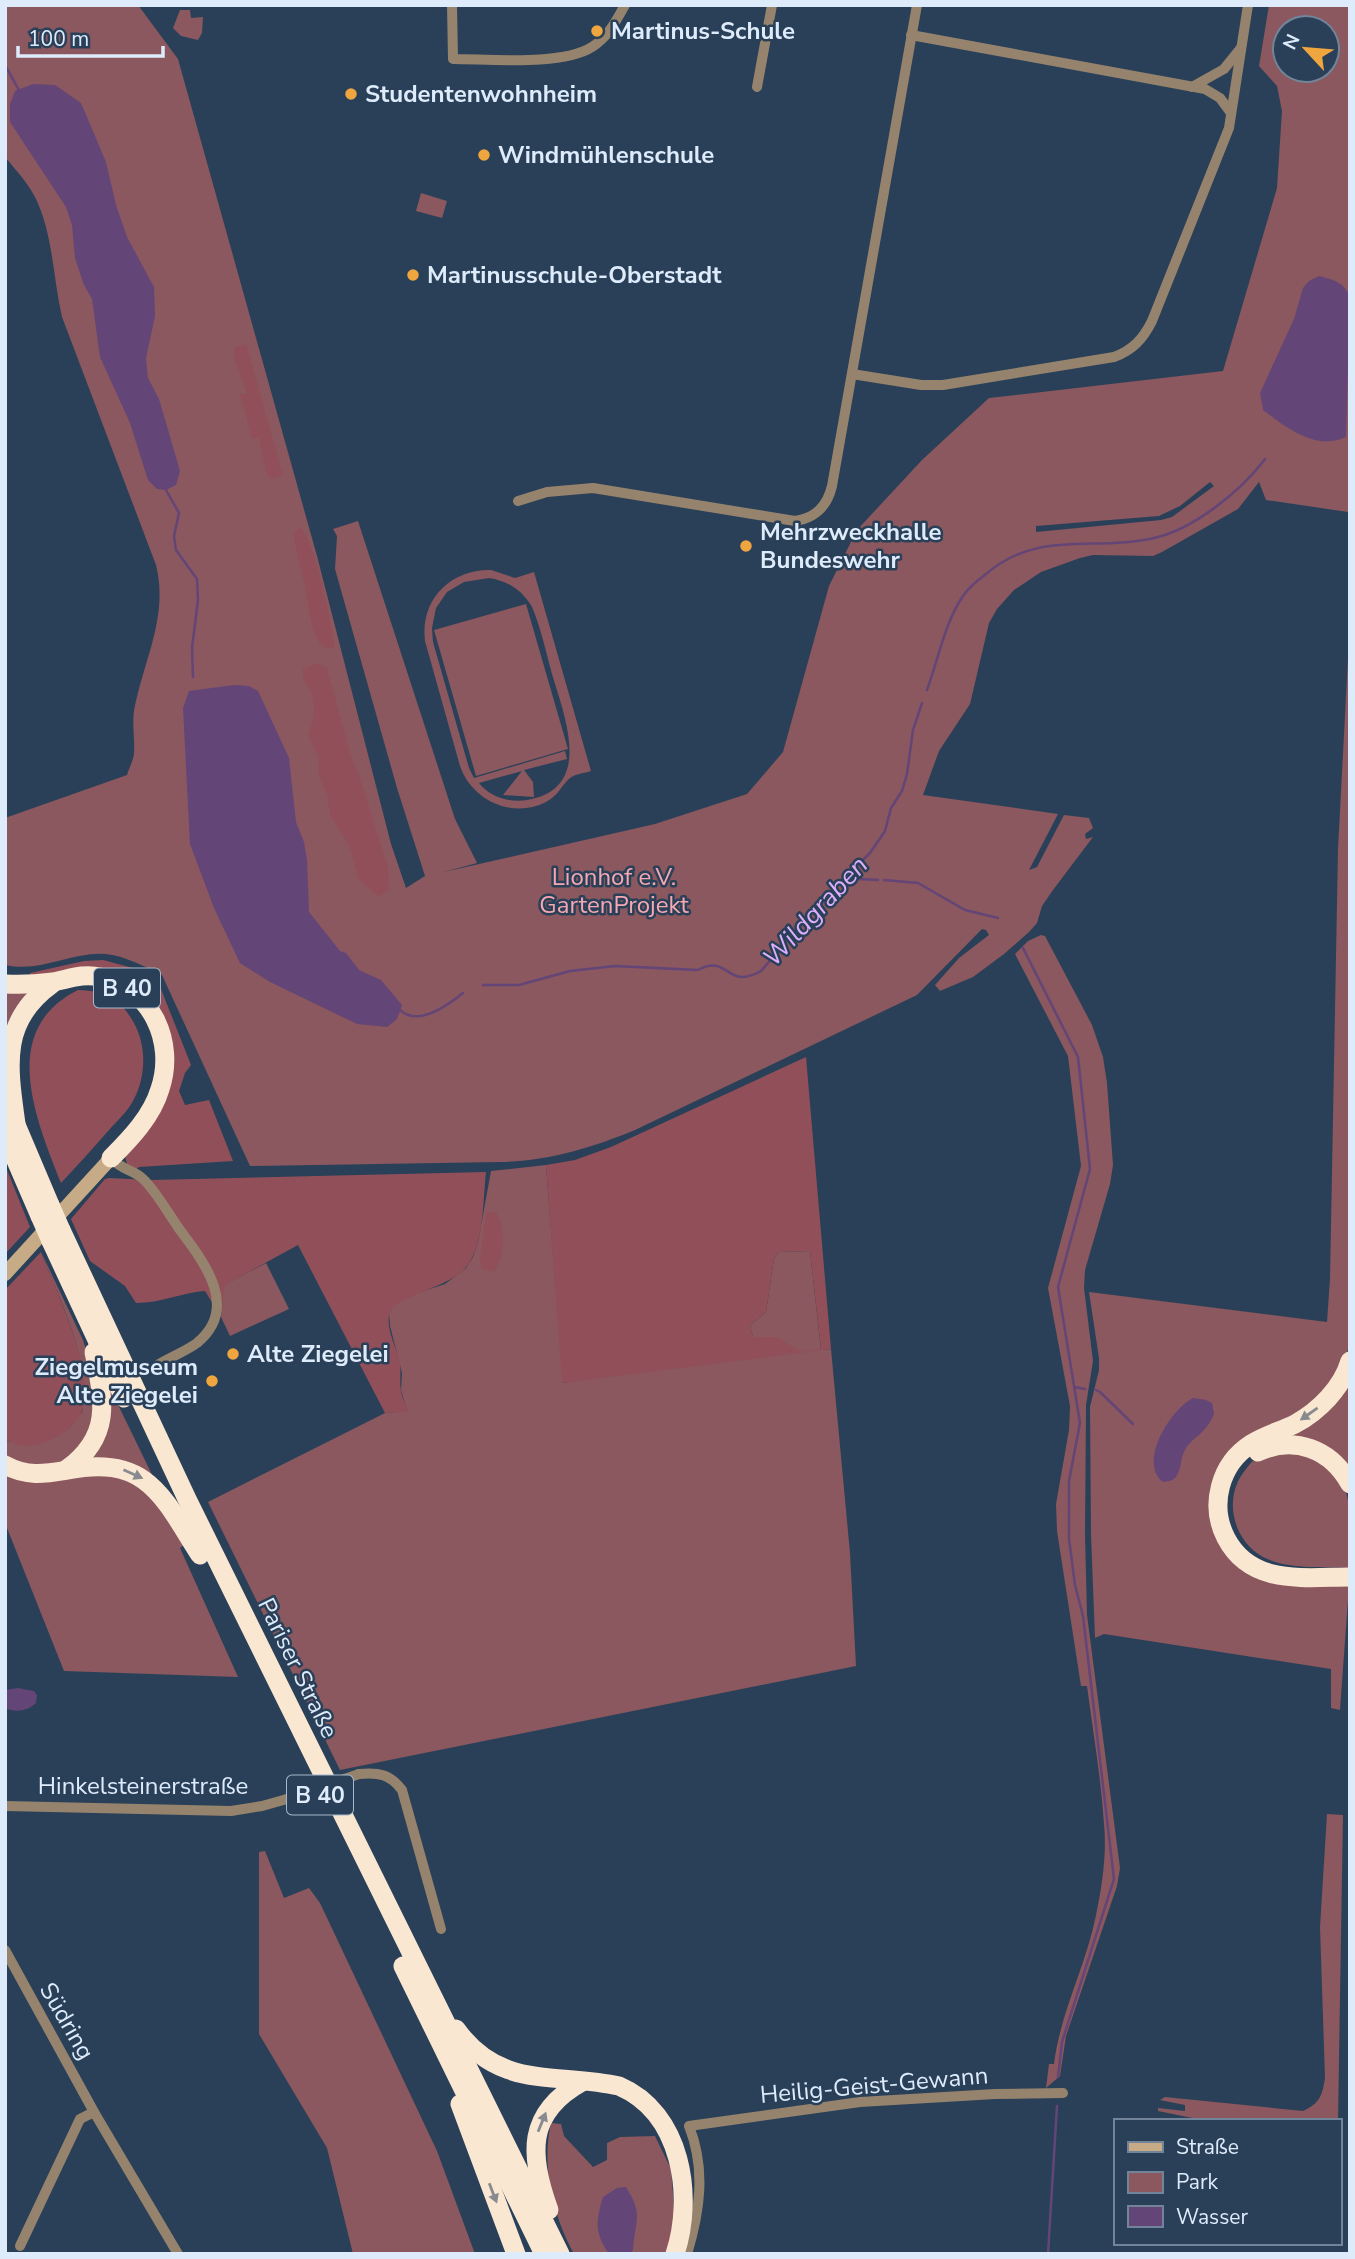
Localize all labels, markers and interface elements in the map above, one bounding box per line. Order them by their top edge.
scale bar [18,14,163,58]
north arrow [1271,14,1341,84]
place label: Martinus-Schule [611,15,795,47]
marker: Martinus-Schule [589,23,605,39]
text: 100 m [28,25,89,53]
text: N [1277,30,1306,54]
place label: Studentenwohnheim [365,78,597,110]
marker: Studentenwohnheim [343,86,359,102]
place label: Windmühlenschule [498,139,714,171]
marker: Windmühlenschule [476,147,492,163]
place label: Martinusschule-Oberstadt [427,259,722,291]
marker: Martinusschule-Oberstadt [405,267,421,283]
place label: Mehrzweckhalle Bundeswehr [760,516,941,576]
marker: Mehrzweckhalle Bundeswehr [738,538,754,554]
water label: Wildgraben [755,848,876,974]
park label: Lionhof e.V. GartenProjekt [539,861,689,921]
road number: B 40 [94,968,160,1007]
place label: Alte Ziegelei [247,1338,389,1370]
marker: Alte Ziegelei [225,1346,241,1362]
place label: Ziegelmuseum Alte Ziegelei [35,1351,198,1411]
marker: Ziegelmuseum Alte Ziegelei [204,1373,220,1389]
one-way arrow [1300,1407,1318,1421]
one-way arrow [123,1468,143,1480]
street label: Pariser Straße [250,1592,346,1744]
street label: Hinkelsteinerstraße [38,1770,248,1802]
road number: B 40 [287,1776,353,1814]
street label: Südring [32,1977,102,2065]
street label: Heilig-Geist-Gewann [759,2059,989,2111]
one-way arrow [536,2112,548,2132]
legend [1114,2119,1341,2245]
text: Straße [1176,2133,1239,2161]
text: Park [1176,2168,1218,2196]
one-way arrow [487,2183,498,2204]
text: Wasser [1176,2203,1248,2231]

